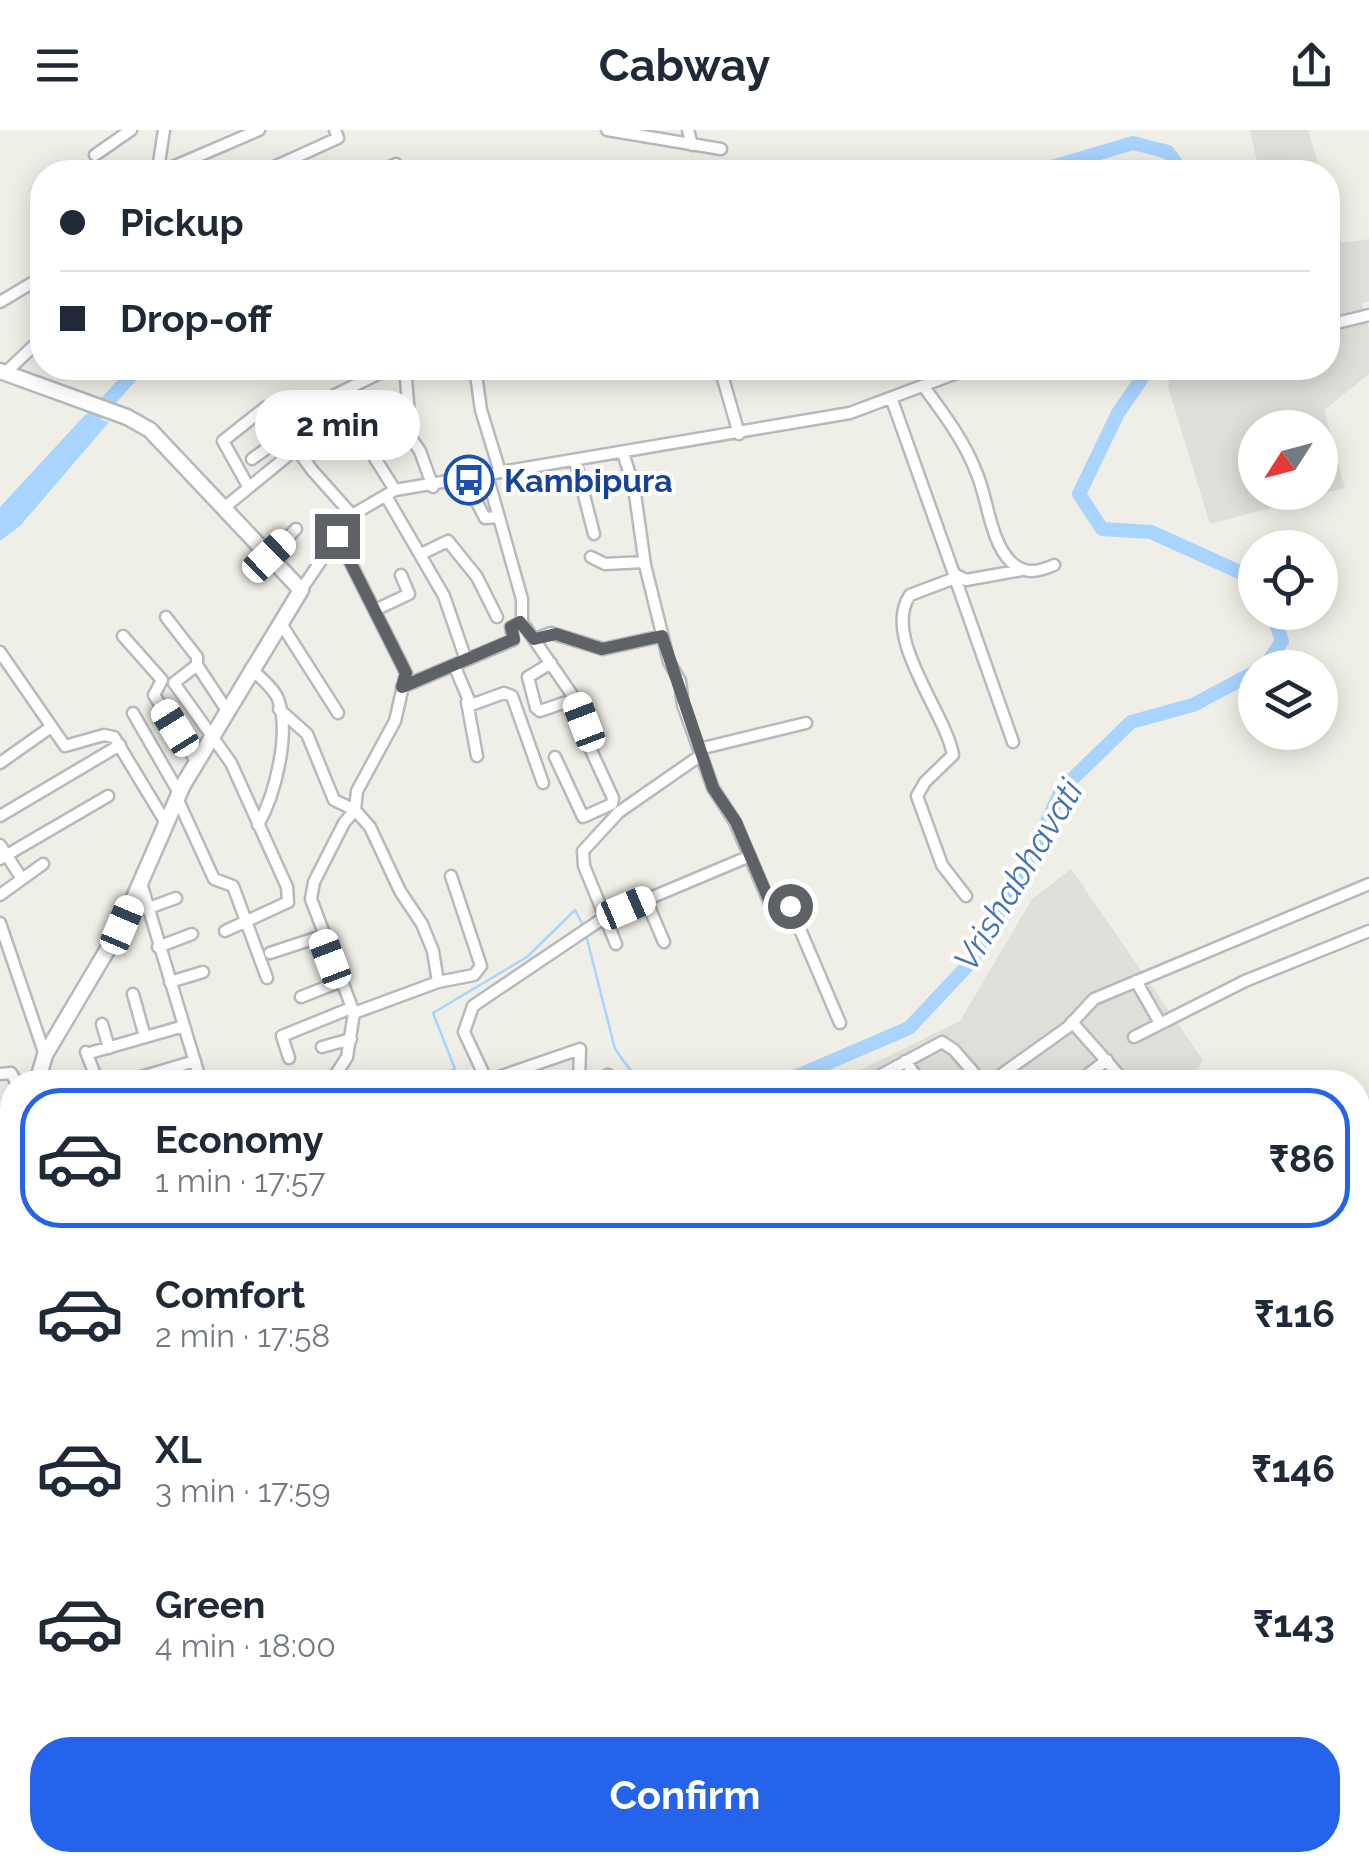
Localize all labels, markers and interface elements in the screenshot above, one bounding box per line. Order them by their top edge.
icon: menu [30,38,85,93]
icon: share [1284,38,1339,93]
text: Cabway [599,39,770,92]
text: Pickup [120,200,244,245]
text: Drop-off [120,296,272,341]
callout: 2 min [255,391,420,461]
text: 2 min [296,406,379,443]
north arrow [1238,410,1338,510]
map controls [1238,410,1338,750]
bus stop icon: Kambipura [443,454,495,506]
place label: Kambipura [504,462,673,499]
route end [315,514,360,559]
car [237,524,301,588]
button: locate [1238,530,1338,630]
button: layers [1238,650,1338,750]
car [559,689,609,755]
car [146,695,204,761]
water label: Vrishabhavati [945,771,1092,978]
car [593,882,659,934]
route start [768,884,813,929]
car [96,892,148,958]
car [305,926,355,992]
icon: car [35,1113,125,1203]
text: Economy [155,1117,324,1162]
text: ₹86 [1269,1136,1335,1181]
text: 1 min · 17:57 [155,1162,325,1199]
icon: car [35,1268,125,1358]
text: Comfort [155,1272,305,1317]
text: ₹116 [1254,1291,1335,1336]
text: 2 min · 17:58 [155,1317,330,1354]
icon: car [35,1423,125,1513]
text: XL [155,1427,202,1472]
text: ₹146 [1251,1446,1335,1491]
text: 3 min · 17:59 [155,1472,331,1509]
icon: car [35,1578,125,1668]
text: Green [155,1582,265,1627]
text: ₹143 [1253,1601,1335,1646]
text: 4 min · 18:00 [155,1627,336,1664]
button: Confirm [30,1737,1340,1852]

